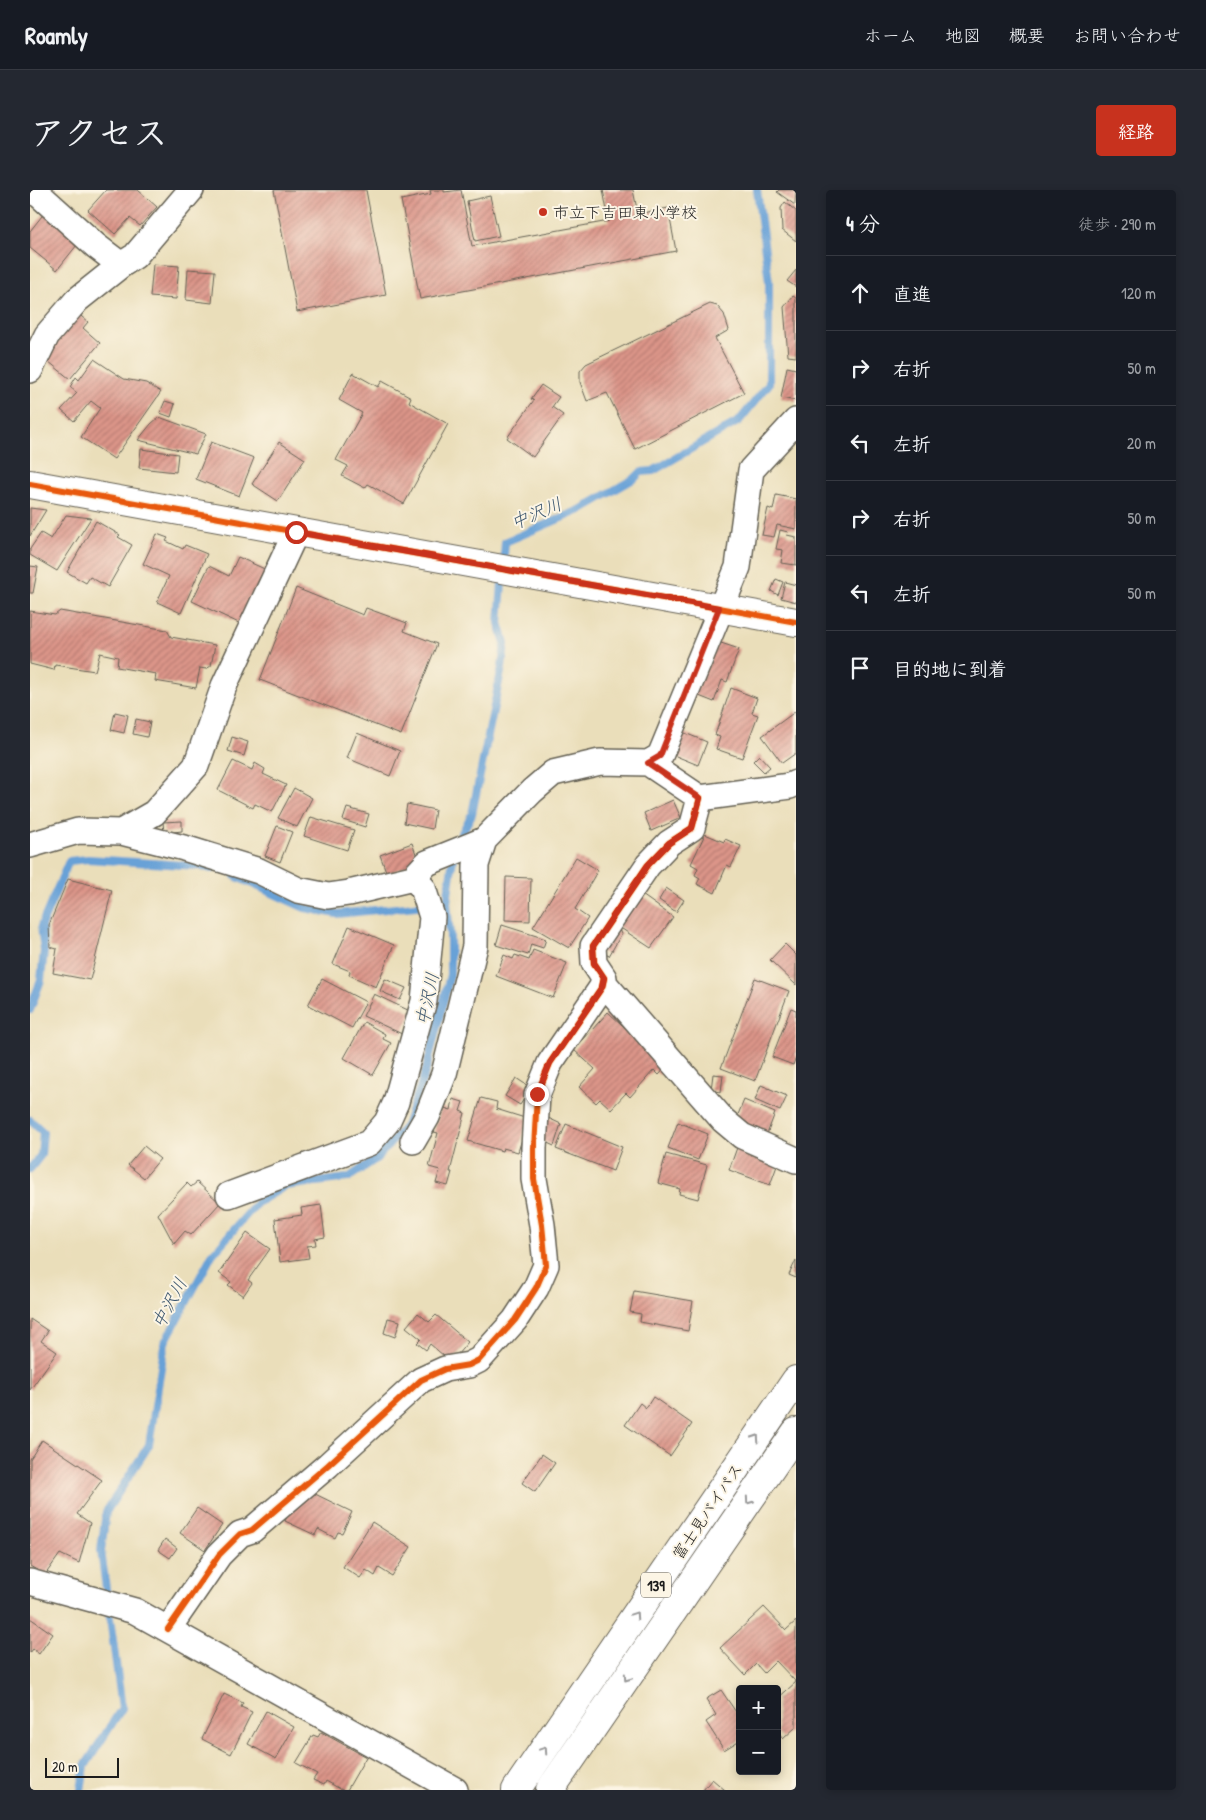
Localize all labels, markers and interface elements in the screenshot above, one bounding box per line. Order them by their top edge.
text: Roamly [25,19,88,51]
text: ホーム [864,23,917,48]
text: 地図 [945,23,981,48]
text: 概要 [1009,23,1045,48]
text: お問い合わせ [1073,23,1181,48]
button: 経路 [1096,105,1176,156]
text: アクセス [30,109,168,156]
place label: 市立下吉田東小学校 [553,201,697,223]
marker: 市立下吉田東小学校 [537,206,549,218]
text: 4 分 [846,209,880,238]
text: 徒歩 · 290 m [1078,213,1156,235]
icon: ahead [846,279,874,307]
text: 直進 [893,281,931,307]
text: 120 m [1121,282,1156,304]
icon: right [846,354,874,382]
text: 右折 [893,356,931,382]
text: 50 m [1128,357,1156,379]
icon: left [846,429,874,457]
text: 左折 [893,431,931,457]
text: 20 m [1127,432,1156,454]
water label: 中沢川 [506,491,566,535]
icon: right [846,504,874,532]
text: 右折 [893,506,931,532]
text: 50 m [1128,507,1156,529]
route start [285,521,308,544]
icon: left [846,579,874,607]
text: 左折 [893,581,931,607]
text: 50 m [1128,582,1156,604]
icon: arrive [846,654,874,682]
text: 目的地に到着 [893,656,1007,682]
water label: 中沢川 [409,970,445,1028]
route end [526,1083,549,1106]
water label: 中沢川 [145,1273,193,1333]
one-way arrow [750,1434,759,1444]
street label: 富士見バイパス [667,1459,747,1563]
one-way arrow [746,1495,755,1505]
road number: 139 [641,1572,671,1598]
one-way arrow [629,1612,638,1621]
one-way arrow [624,1672,633,1682]
map controls [736,1685,781,1775]
button: + [736,1685,781,1730]
button: − [736,1730,781,1775]
one-way arrow [538,1746,547,1756]
scale bar [45,1755,119,1778]
text: 20 m [52,1757,78,1776]

